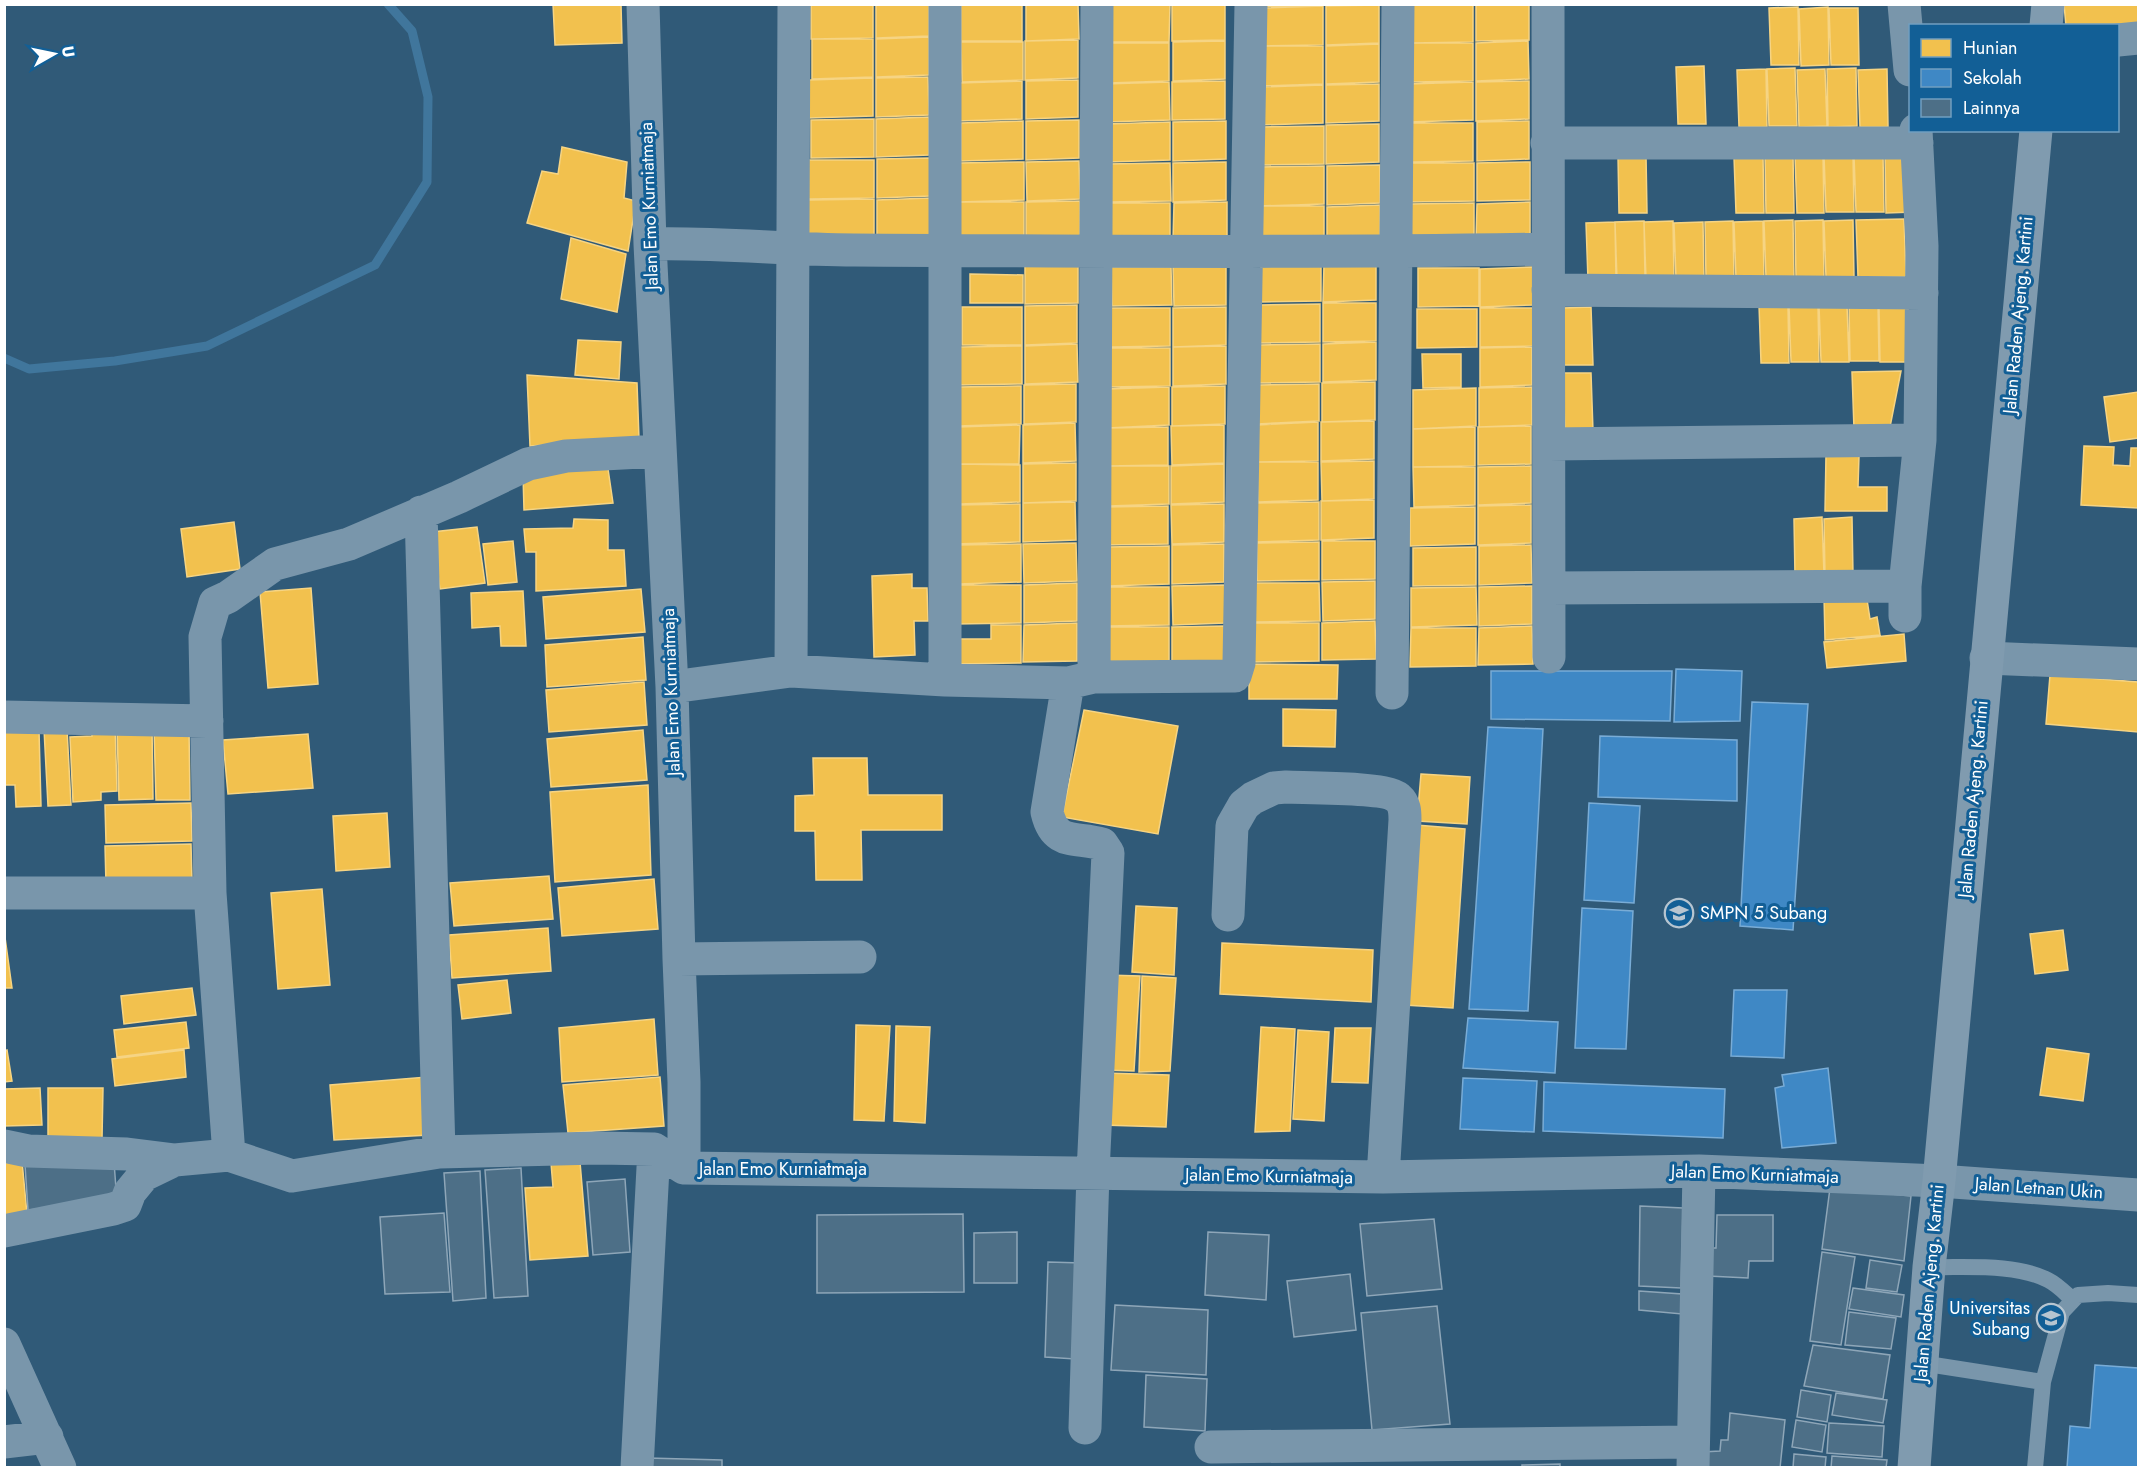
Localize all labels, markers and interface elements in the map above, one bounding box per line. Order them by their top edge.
north arrow [24,24,84,84]
legend [1909,24,2119,132]
text: Hunian [1963,35,2018,61]
text: U [56,44,81,59]
text: Sekolah [1963,65,2022,91]
text: Lainnya [1963,95,2020,121]
street label: Jalan Emo Kurniatmaja [633,122,665,292]
street label: Jalan Raden Ajeng. Kartini [1996,215,2040,417]
street label: Jalan Emo Kurniatmaja [655,608,687,778]
street label: Jalan Raden Ajeng. Kartini [1951,699,1995,901]
school or university icon: SMPN 5 Subang [1663,897,1695,929]
place label: SMPN 5 Subang [1700,900,1827,926]
street label: Jalan Emo Kurniatmaja [697,1156,867,1182]
street label: Jalan Emo Kurniatmaja [1669,1158,1839,1190]
street label: Jalan Emo Kurniatmaja [1183,1162,1353,1190]
street label: Jalan Letnan Ukin [1972,1170,2104,1205]
street label: Jalan Raden Ajeng. Kartini [1907,1183,1951,1385]
place label: Universitas Subang [1949,1295,2030,1342]
school or university icon: Universitas Subang [2035,1302,2067,1334]

